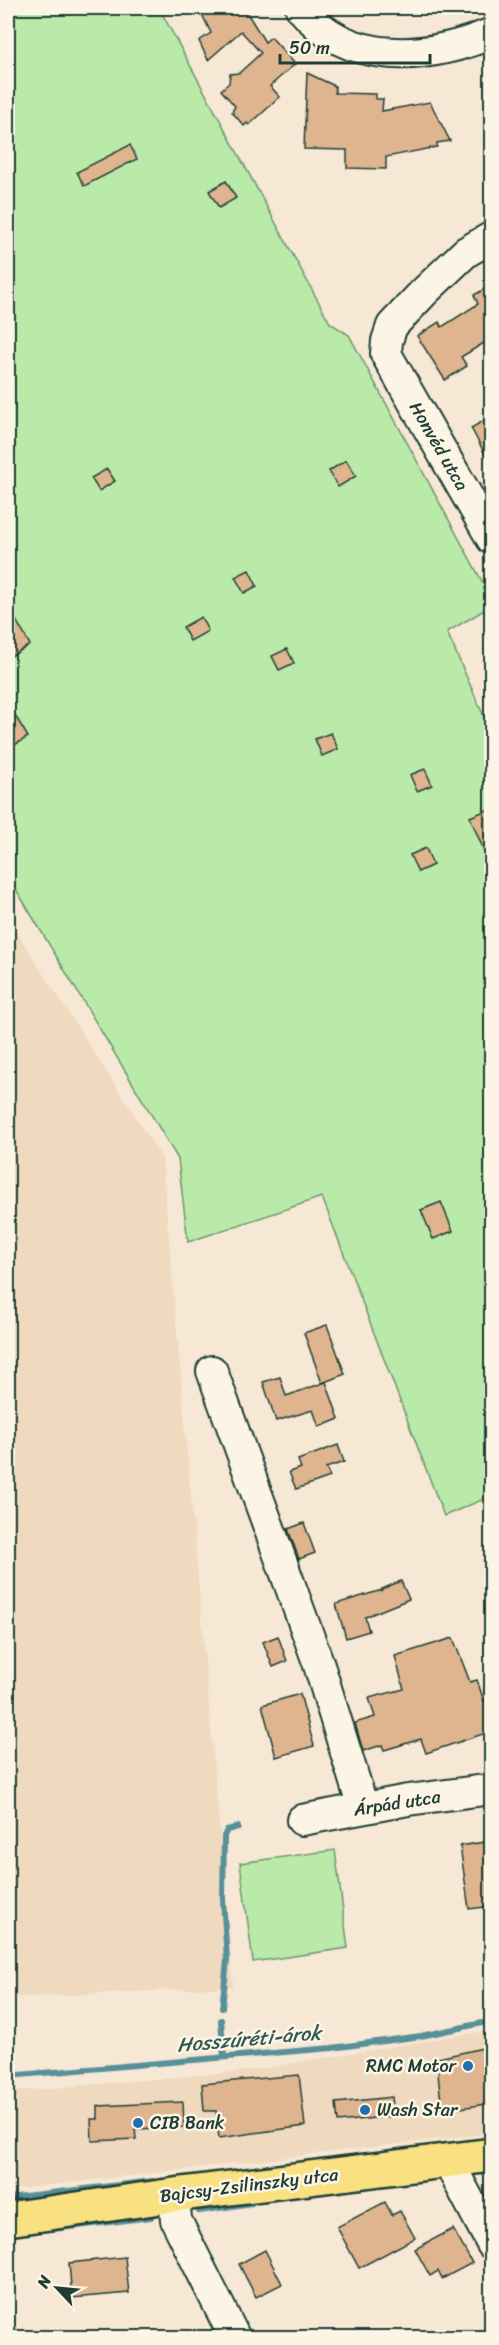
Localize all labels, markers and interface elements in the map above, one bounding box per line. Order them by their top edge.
scale bar [280,27,430,65]
text: 50 m [289,32,330,64]
street label: Honvéd utca [400,395,478,497]
street label: Árpád utca [350,1780,444,1826]
water label: Hosszúréti-árok [176,2015,325,2063]
place label: RMC Motor [366,2050,458,2082]
marker: RMC Motor [461,2059,475,2073]
place label: Wash Star [377,2094,459,2126]
marker: Wash Star [358,2103,372,2117]
place label: CIB Bank [150,2107,225,2139]
marker: CIB Bank [131,2116,145,2130]
street label: Bajcsy-Zsilinszky utca [158,2158,341,2212]
north arrow [27,2258,87,2318]
text: N [28,2269,60,2294]

